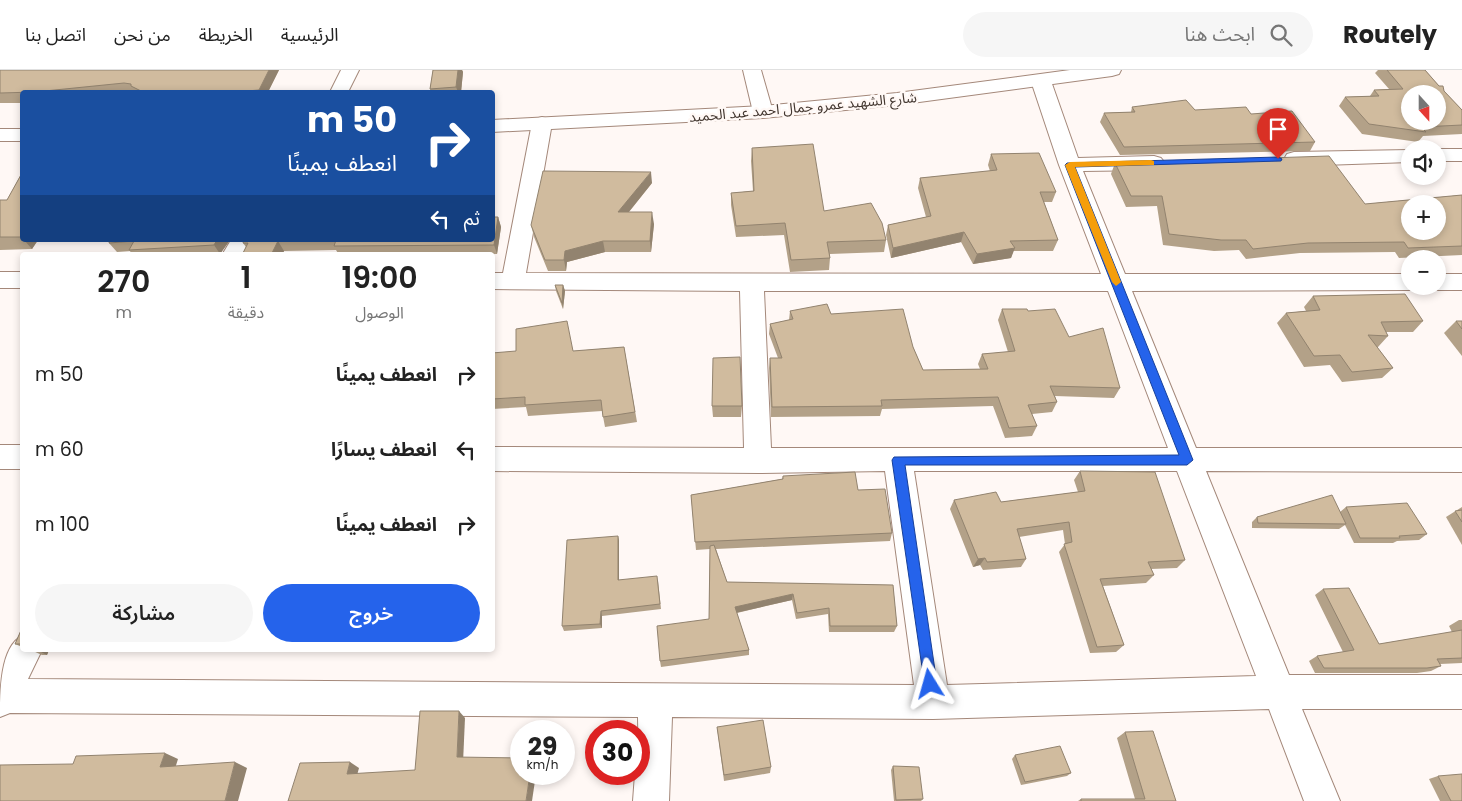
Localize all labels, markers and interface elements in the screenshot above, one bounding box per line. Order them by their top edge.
search box [963,12,1313,57]
text: Routely [1343,18,1437,51]
text: ابحث هنا [1185,21,1255,48]
icon: search [1267,21,1295,49]
text: اتصل بنا [25,22,86,47]
text: من نحن [114,22,171,47]
text: الخريطة [199,22,253,47]
text: الرئيسية [281,22,339,47]
north arrow [1401,85,1446,130]
map controls [1401,85,1446,295]
street label: شارع الشهيد عمرو جمال احمد عبد الحميد [688,87,918,128]
text: 50 m [307,95,397,144]
pin [1257,108,1299,159]
icon: right [415,110,480,175]
icon: arrive [1264,115,1292,143]
button: sound [1401,140,1446,185]
text: انعطف يمينًا [287,148,397,179]
button: + [1401,195,1446,240]
icon: left [426,205,454,233]
text: ثم [464,205,480,232]
button: − [1401,250,1446,295]
text: 1 [240,256,251,299]
text: 19:00 [341,256,418,299]
text: 270 [97,260,150,303]
text: m [116,301,132,324]
text: دقيقة [228,301,264,324]
text: الوصول [355,301,404,324]
text: 50 m [35,361,84,388]
text: انعطف يمينًا [336,361,437,388]
icon: right [452,361,480,389]
text: 60 m [35,436,84,463]
text: انعطف يسارًا [331,436,437,463]
icon: left [452,436,480,464]
text: 100 m [35,511,90,538]
text: انعطف يمينًا [336,511,437,538]
icon: right [452,511,480,539]
button: مشاركة [35,584,253,642]
button: خروج [263,584,480,642]
position arrow [903,657,955,709]
speed limit sign: 30 [585,720,650,785]
text: 29 [528,729,557,764]
text: km/h [527,756,558,773]

